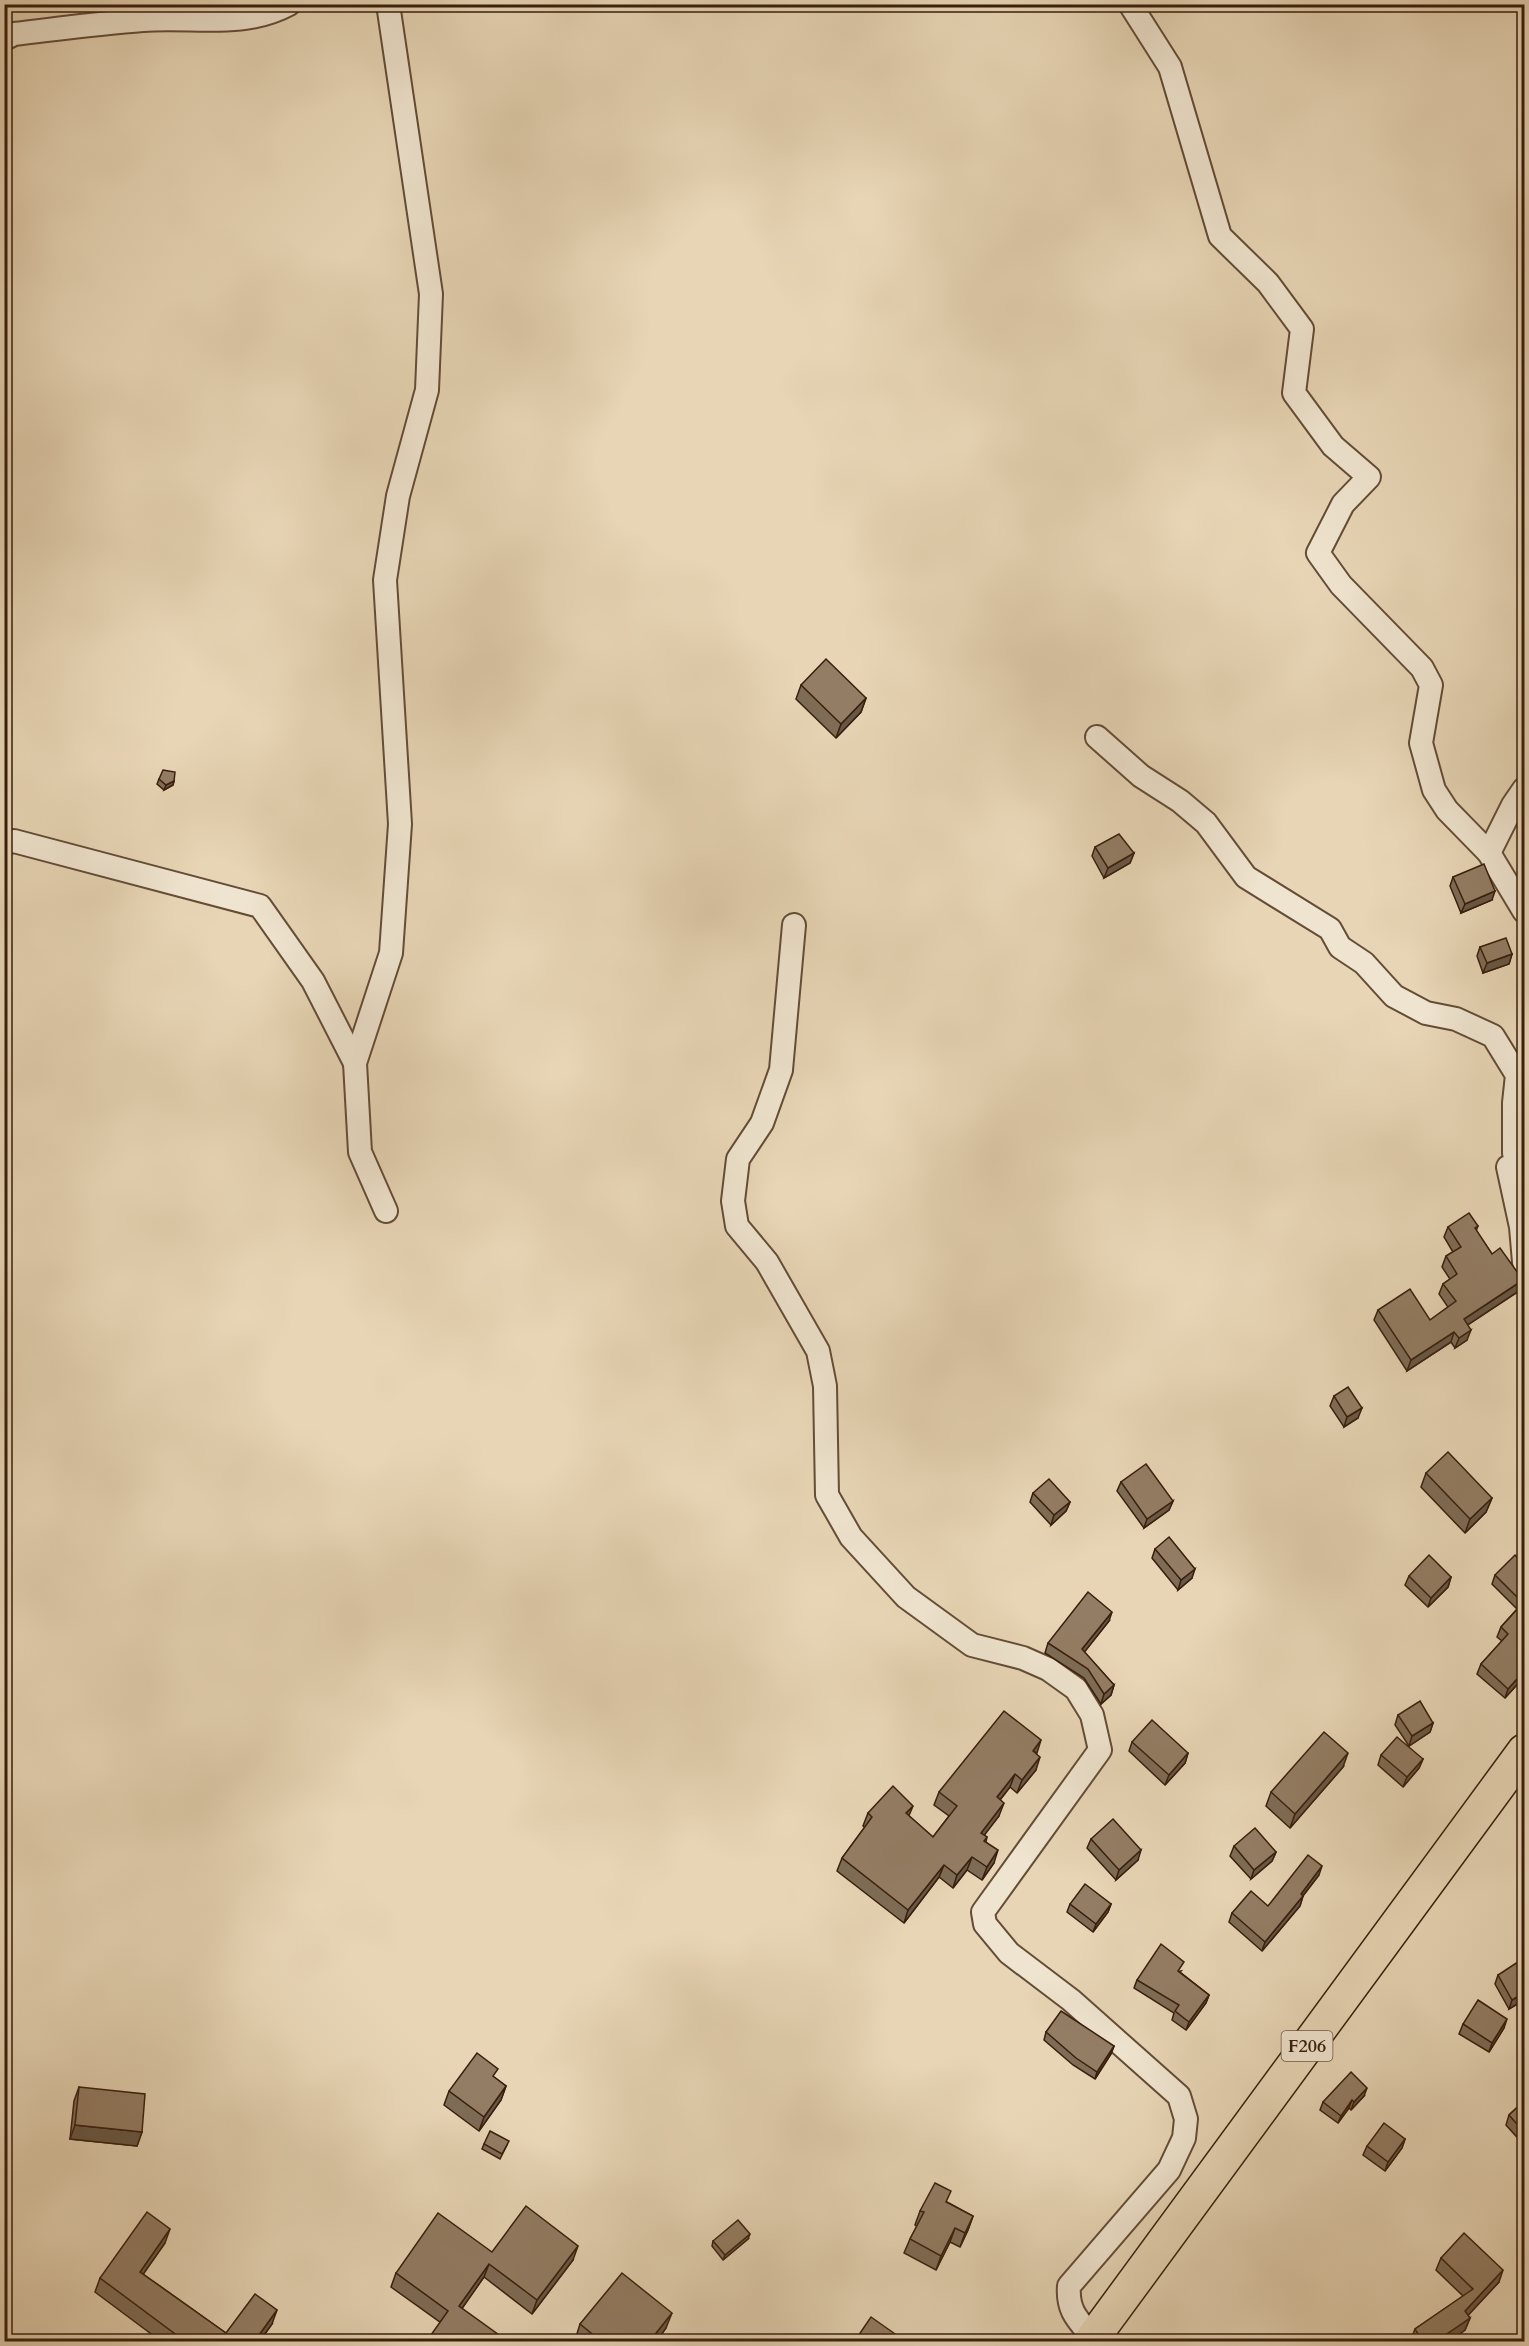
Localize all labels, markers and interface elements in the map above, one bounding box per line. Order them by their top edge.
road number: F206 [1282,2031,1332,2061]

